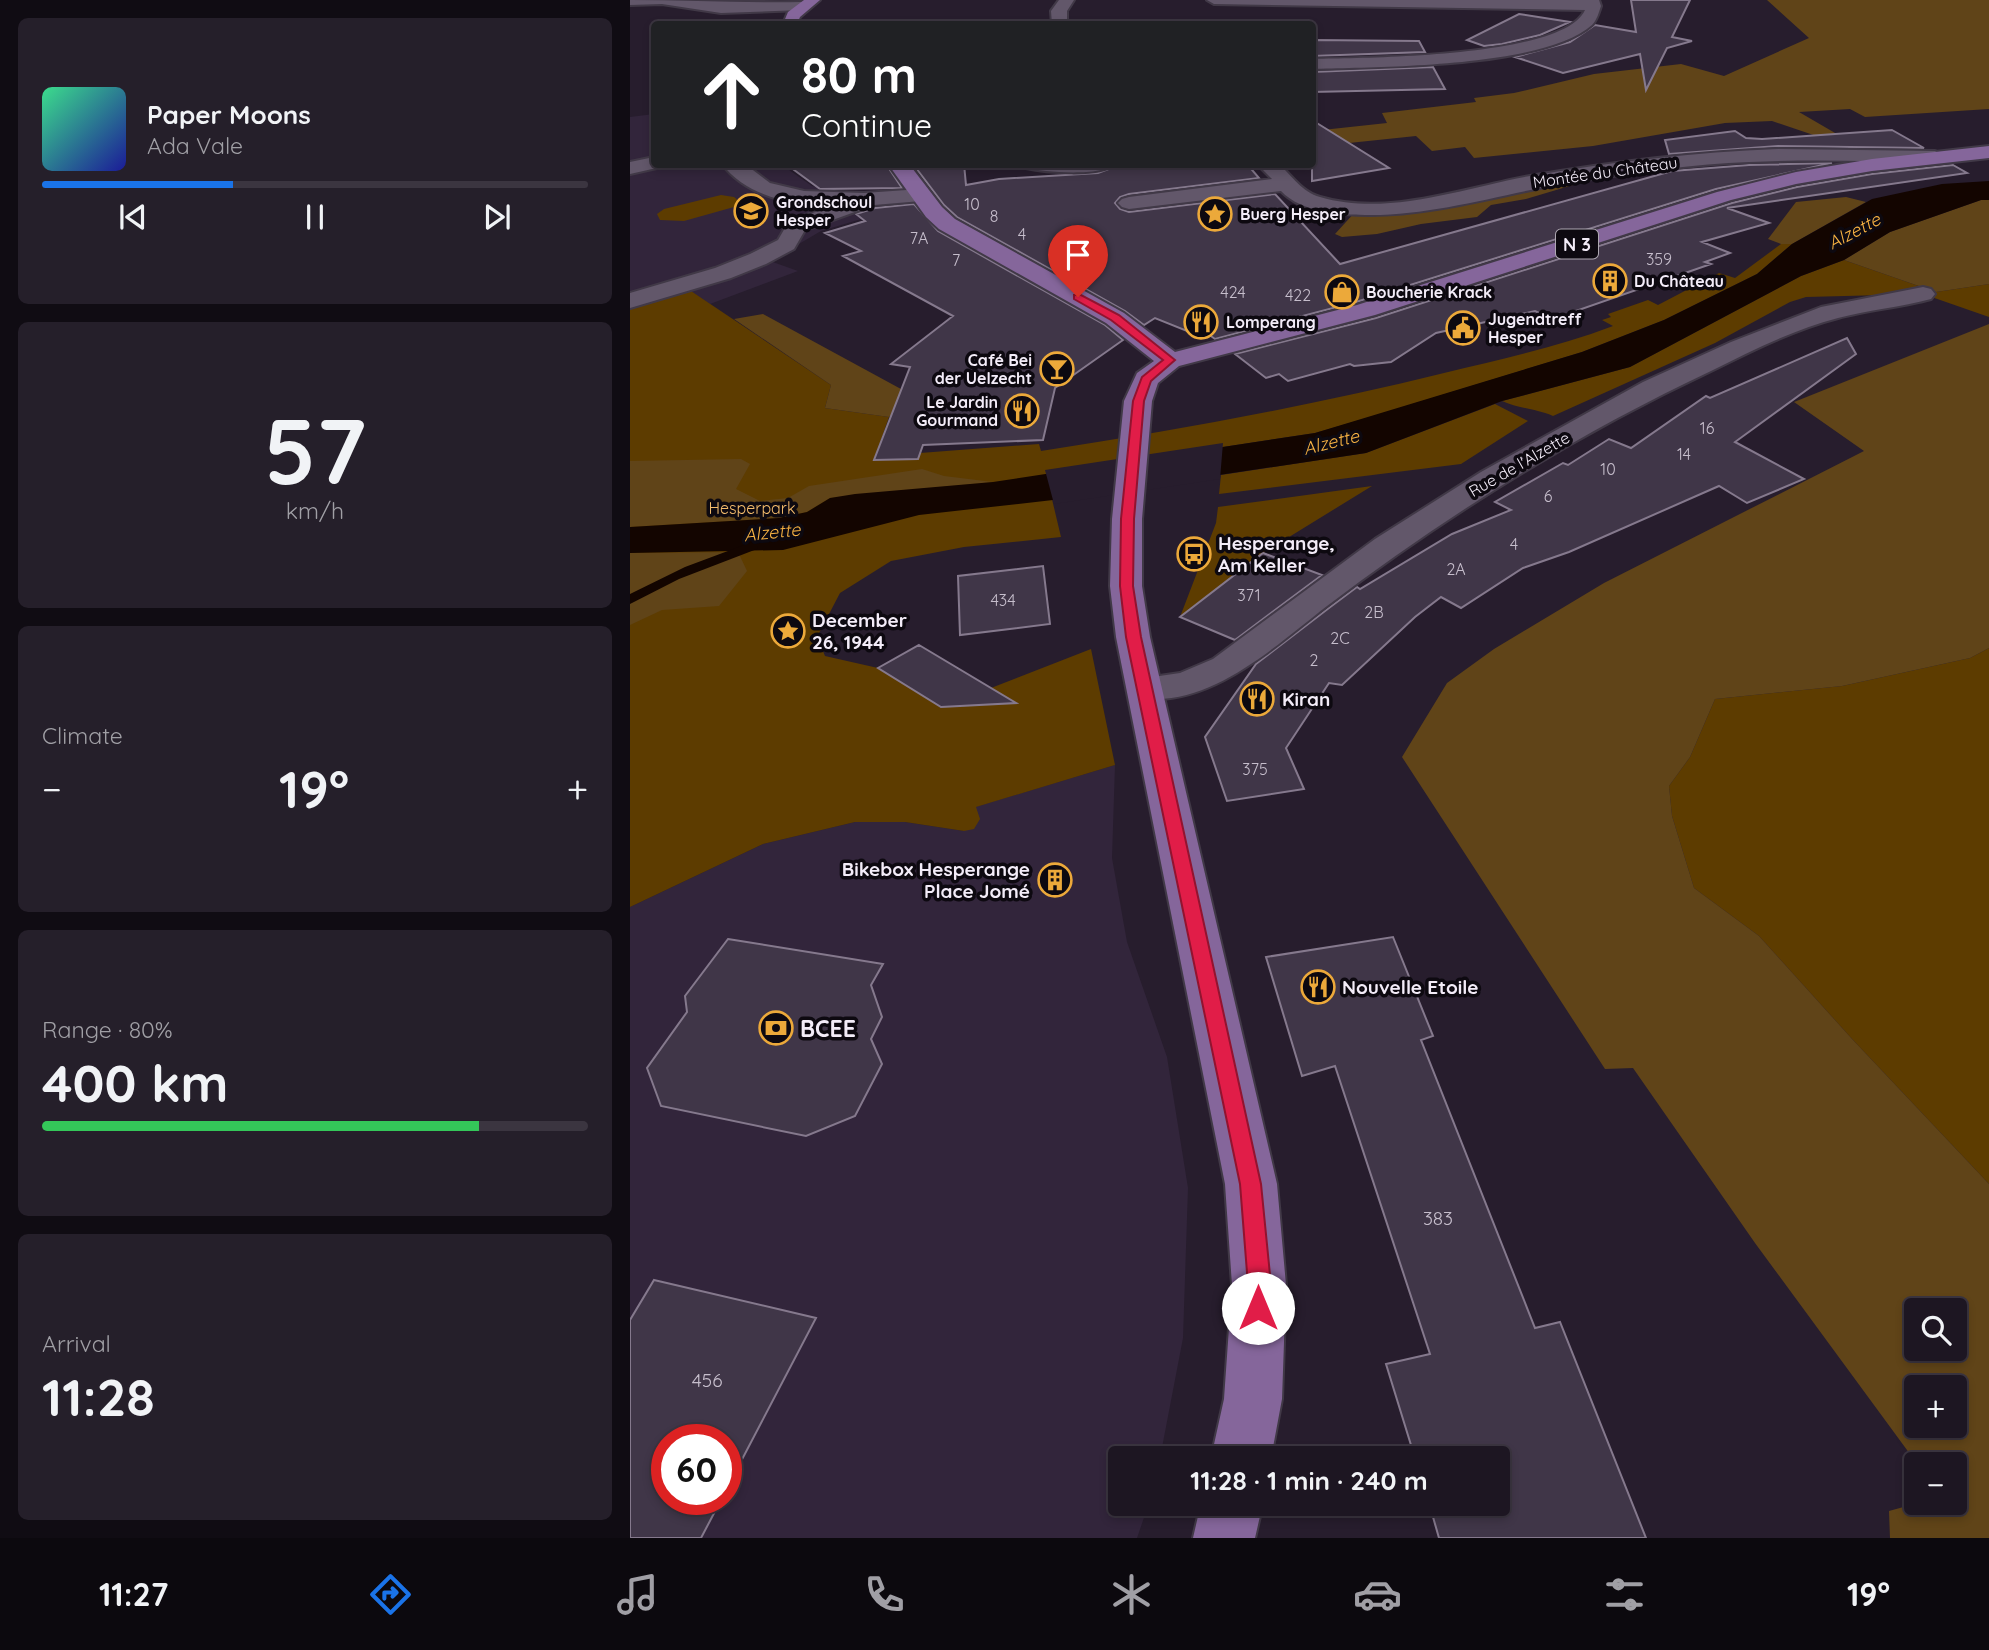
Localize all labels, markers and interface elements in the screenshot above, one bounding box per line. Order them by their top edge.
text: 80 m [801,44,917,105]
icon: ahead [686,49,777,140]
text: Paper Moons [147,98,311,131]
text: Continue [801,105,932,145]
text: Ada Vale [147,131,243,160]
street label: Montée du Château [1531,152,1679,192]
school or university icon: Grondschoul Hesper [732,192,770,230]
place label: Grondschoul Hesper [776,192,872,230]
house number: 10 [964,194,980,214]
place icon: Buerg Hesper [1196,195,1234,233]
icon: previous [114,198,152,236]
icon: pause [296,198,334,236]
icon: next [478,198,516,236]
place label: Buerg Hesper [1240,204,1346,224]
house number: 8 [990,206,998,226]
water label: Alzette [1824,207,1885,254]
house number: 4 [1018,224,1026,244]
pin [1048,225,1108,297]
house number: 7A [910,228,928,248]
road number: N 3 [1556,230,1598,258]
icon: arrive [1059,236,1097,274]
house number: 359 [1646,249,1672,269]
house number: 7 [952,250,960,270]
building icon: Du Château [1591,262,1629,300]
place label: Du Château [1634,271,1724,291]
shop icon: Boucherie Krack [1323,273,1361,311]
house number: 424 [1220,282,1246,302]
place label: Boucherie Krack [1366,282,1492,302]
house number: 422 [1285,285,1311,305]
restaurant icon: Lomperang [1182,303,1220,341]
public building icon: Jugendtreff Hesper [1444,309,1482,347]
place label: Jugendtreff Hesper [1488,309,1582,347]
place label: Lomperang [1226,312,1316,332]
place label: Café Bei der Uelzecht [935,350,1032,388]
bar icon: Café Bei der Uelzecht [1038,350,1076,388]
place label: Le Jardin Gourmand [916,392,998,430]
restaurant icon: Le Jardin Gourmand [1003,392,1041,430]
text: 57 [264,393,366,507]
house number: 16 [1700,418,1715,438]
water label: Alzette [1301,424,1362,460]
street label: Rue de l'Alzette [1465,427,1573,501]
house number: 14 [1677,444,1691,464]
house number: 10 [1600,459,1616,479]
house number: 6 [1544,486,1553,506]
text: km/h [286,496,344,525]
park label: Hesperpark [708,498,796,518]
water label: Alzette [743,518,802,546]
place label: Hesperange, Am Keller [1218,531,1335,577]
house number: 4 [1510,534,1518,554]
bus stop icon: Hesperange, Am Keller [1175,535,1213,573]
house number: 2A [1446,559,1466,579]
house number: 371 [1237,585,1261,605]
house number: 434 [990,590,1016,610]
house number: 2B [1364,602,1384,622]
place label: December 26, 1944 [812,608,907,654]
place icon: December 26, 1944 [769,612,807,650]
house number: 2C [1330,628,1350,648]
house number: 2 [1310,650,1319,670]
restaurant icon: Kiran [1238,680,1276,718]
place label: Kiran [1282,687,1330,711]
text: Climate [42,721,123,750]
text: 19° [279,756,349,821]
house number: 375 [1242,759,1268,779]
text: − [42,765,62,813]
text: + [567,765,588,813]
place label: Bikebox Hesperange Place Jomé [842,857,1030,903]
building icon: Bikebox Hesperange Place Jomé [1036,861,1074,899]
restaurant icon: Nouvelle Etoile [1299,968,1337,1006]
place label: Nouvelle Etoile [1342,975,1478,999]
bank icon: BCEE [757,1009,795,1047]
place label: BCEE [800,1014,856,1043]
text: Range · 80% [42,1015,173,1044]
text: 400 km [42,1050,229,1115]
house number: 383 [1423,1206,1453,1230]
position arrow [1221,1271,1295,1345]
map controls [1904,1298,1967,1515]
button: search [1904,1298,1967,1361]
text: Arrival [42,1329,111,1358]
text: 11:28 [42,1364,155,1429]
house number: 456 [692,1368,722,1392]
button: + [1904,1375,1967,1438]
speed limit sign: 60 [651,1424,742,1515]
button: − [1904,1452,1967,1515]
text: 11:28 · 1 min · 240 m [1190,1464,1428,1497]
icon: directions [366,1570,415,1619]
icon: music [613,1570,662,1619]
icon: phone [860,1570,909,1619]
icon: climate [1107,1570,1156,1619]
icon: car [1353,1570,1402,1619]
icon: filters [1600,1570,1649,1619]
text: 11:27 [99,1574,168,1614]
text: 19° [1847,1574,1890,1614]

